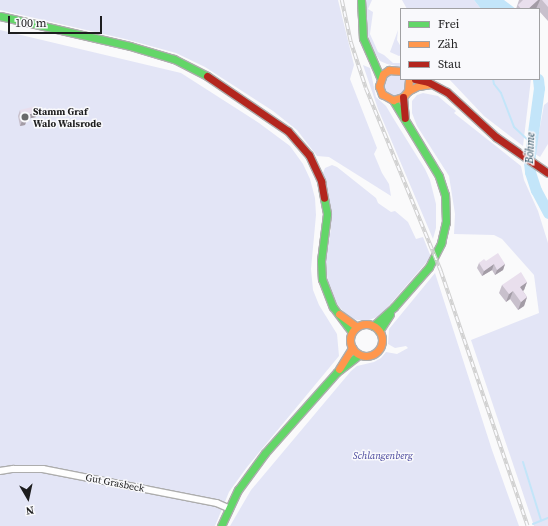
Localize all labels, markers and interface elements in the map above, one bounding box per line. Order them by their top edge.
scale bar [10,8,104,34]
legend [400,8,540,80]
text: 100 m [15,15,47,31]
text: Frei [438,16,459,32]
text: Zäh [438,36,458,52]
text: Stau [438,56,461,72]
place label: Stamm Graf Walo Walsrode [33,105,102,128]
marker: Stamm Graf Walo Walsrode [20,112,30,122]
water label: Böhme [524,132,538,164]
park label: Schlangenberg [353,450,413,462]
street label: Gut Grasbeck [85,471,145,495]
north arrow [8,478,48,518]
text: N [25,502,35,518]

